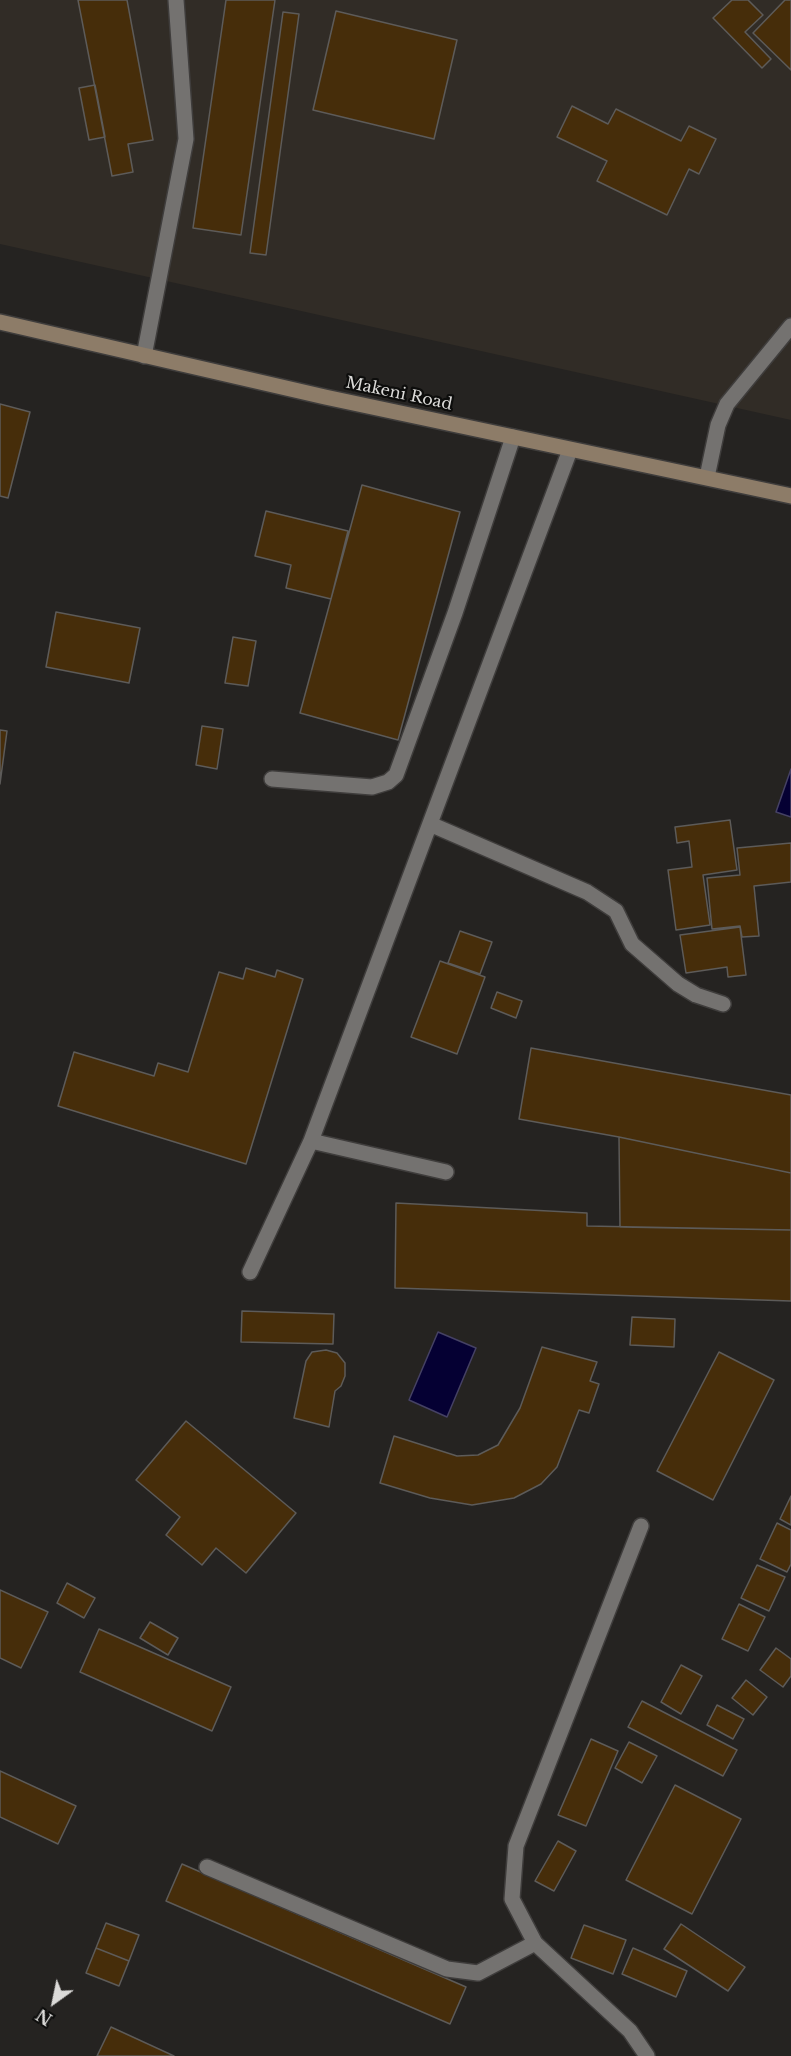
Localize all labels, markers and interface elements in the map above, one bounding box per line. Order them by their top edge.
street label: Makeni Road [344,373,454,415]
north arrow [24,1972,84,2032]
text: N [32,2005,56,2030]

